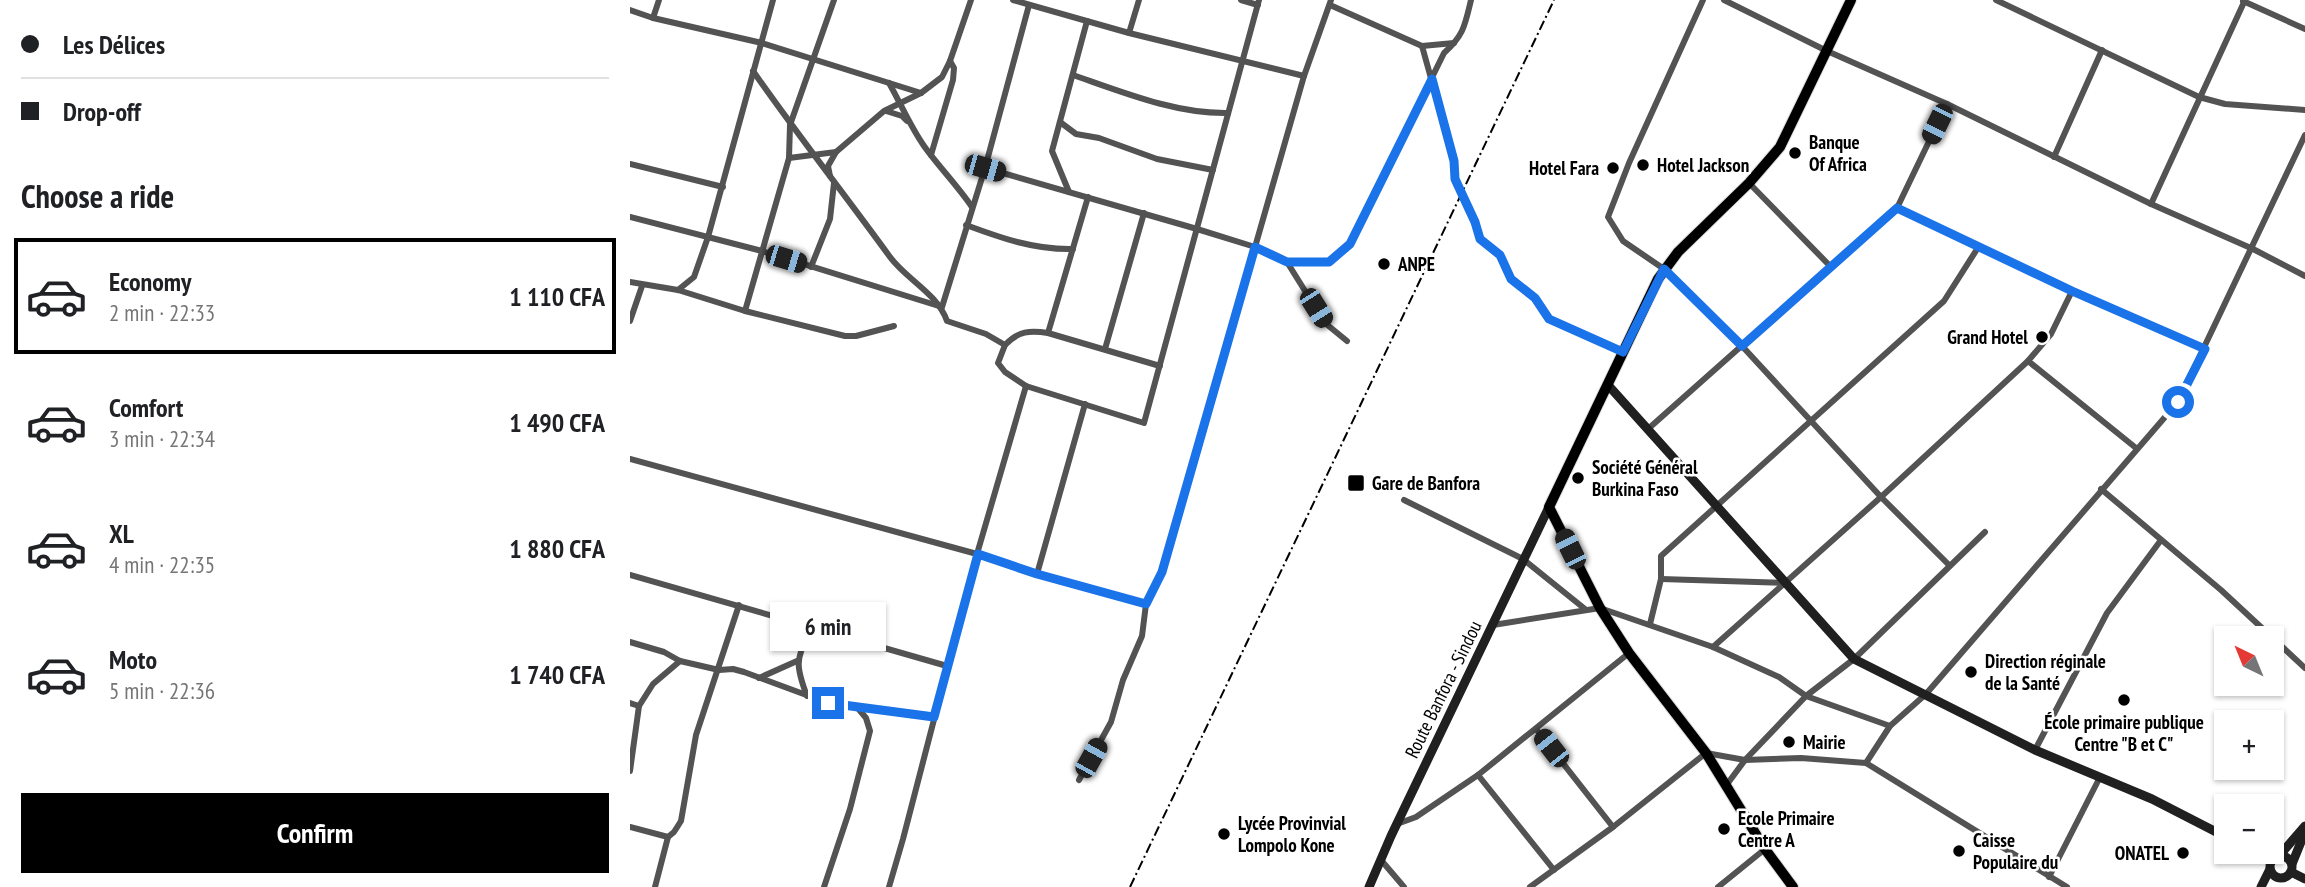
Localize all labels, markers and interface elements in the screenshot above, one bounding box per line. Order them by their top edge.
text: Les Délices [63,28,165,61]
text: Drop-off [63,95,141,128]
car [1919,101,1956,147]
place label: Banque Of Africa [1809,130,1867,176]
marker: Banque Of Africa [1787,145,1803,161]
car [962,152,1009,184]
place label: Hotel Jackson [1657,153,1749,177]
place label: Hotel Fara [1529,156,1599,180]
marker: Hotel Jackson [1635,157,1651,173]
marker: Hotel Fara [1605,160,1621,176]
text: Choose a ride [21,175,174,217]
car [763,243,810,275]
place label: ANPE [1397,252,1435,276]
marker: ANPE [1376,256,1392,272]
icon: car [25,265,88,328]
text: Economy [109,265,191,298]
text: 1 110 CFA [509,280,605,313]
car [1296,285,1337,331]
text: 2 min · 22:33 [109,298,215,327]
place label: Grand Hotel [1947,325,2028,349]
marker: Grand Hotel [2034,329,2050,345]
route start [2162,386,2194,418]
icon: car [25,391,88,454]
text: Comfort [109,391,183,424]
text: 1 490 CFA [509,406,605,439]
text: 3 min · 22:34 [109,424,215,453]
place label: Société Général Burkina Faso [1592,455,1698,501]
marker: Société Général Burkina Faso [1570,470,1586,486]
place label: Gare de Banfora [1372,471,1480,495]
marker: Gare de Banfora [1346,473,1366,493]
icon: car [25,517,88,580]
text: XL [109,517,134,550]
car [1552,526,1589,572]
text: 1 880 CFA [509,532,605,565]
text: 4 min · 22:35 [109,550,215,579]
callout: 6 min [770,602,886,650]
text: 6 min [805,612,851,641]
street label: Route Banfora - Sindou [1399,616,1487,762]
north arrow [2214,626,2284,696]
map controls [2214,626,2284,864]
icon: car [25,643,88,706]
text: Moto [109,643,157,676]
place label: Direction réginale de la Santé [1985,649,2106,695]
text: 1 740 CFA [509,658,605,691]
marker: Direction réginale de la Santé [1963,664,1979,680]
text: 5 min · 22:36 [109,676,215,705]
route end [812,687,844,719]
marker: École primaire publique Centre "B et C" [2116,692,2132,708]
place label: École primaire publique Centre "B et C" [2044,710,2204,756]
button: + [2214,710,2284,780]
car [1530,725,1573,771]
place label: Mairie [1803,730,1846,754]
marker: Mairie [1781,734,1797,750]
car [1072,735,1111,781]
button: Confirm [21,793,609,873]
button: − [2214,794,2284,864]
place label: Ecole Primaire Centre A [1738,806,1835,852]
place label: Lycée Provinvial Lompolo Kone [1238,811,1346,857]
marker: Ecole Primaire Centre A [1716,821,1732,837]
marker: Lycée Provinvial Lompolo Kone [1216,826,1232,842]
place label: Caisse Populaire du [1973,828,2058,874]
place label: ONATEL [2115,841,2169,865]
marker: Caisse Populaire du [1951,843,1967,859]
marker: ONATEL [2175,845,2191,861]

